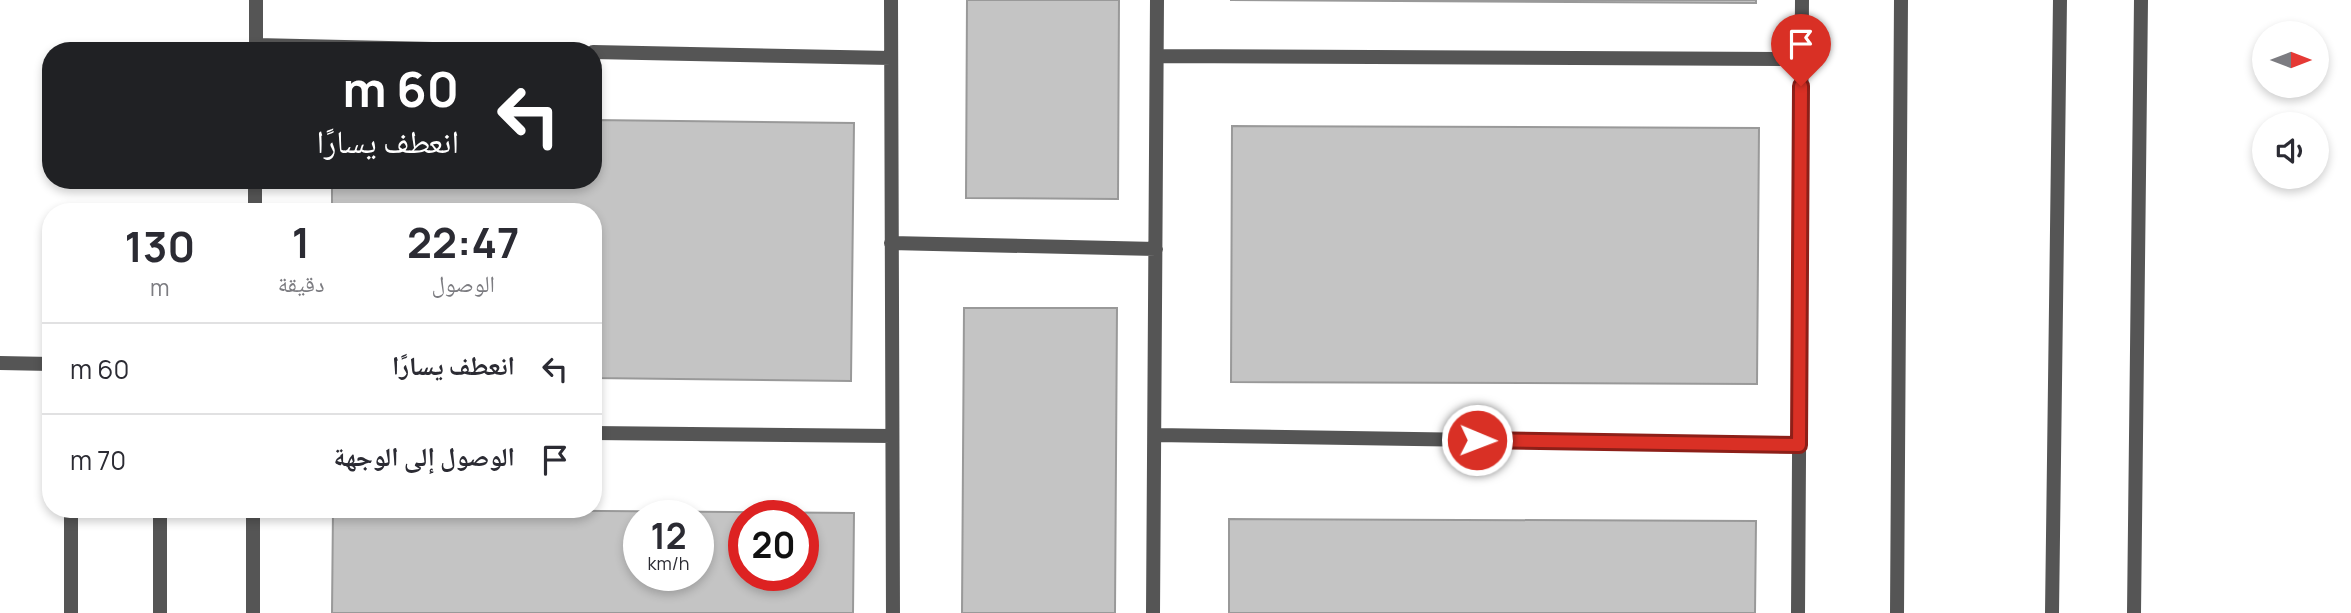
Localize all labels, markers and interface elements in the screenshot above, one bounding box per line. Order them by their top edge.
pin [1771,14,1831,86]
north arrow [2252,21,2329,98]
map controls [2252,21,2329,189]
icon: arrive [1782,25,1820,63]
text: 60 m [342,55,459,122]
icon: left [483,70,574,161]
button: sound [2252,112,2329,189]
text: انعطف يسارًا [316,119,459,163]
text: 1 [292,213,310,271]
text: 22:47 [407,213,519,271]
text: 130 [125,217,195,275]
text: دقيقة [278,267,324,299]
text: الوصول [431,267,495,299]
text: m [150,271,170,303]
text: انعطف يسارًا [392,347,515,383]
icon: left [536,350,574,388]
text: 60 m [70,351,129,387]
position arrow [1440,403,1514,477]
text: الوصول إلى الوجهة [334,438,515,474]
icon: arrive [536,441,574,479]
text: 70 m [70,442,126,478]
speed limit sign: 20 [728,500,819,591]
text: 12 [650,512,687,560]
text: km/h [648,551,689,575]

